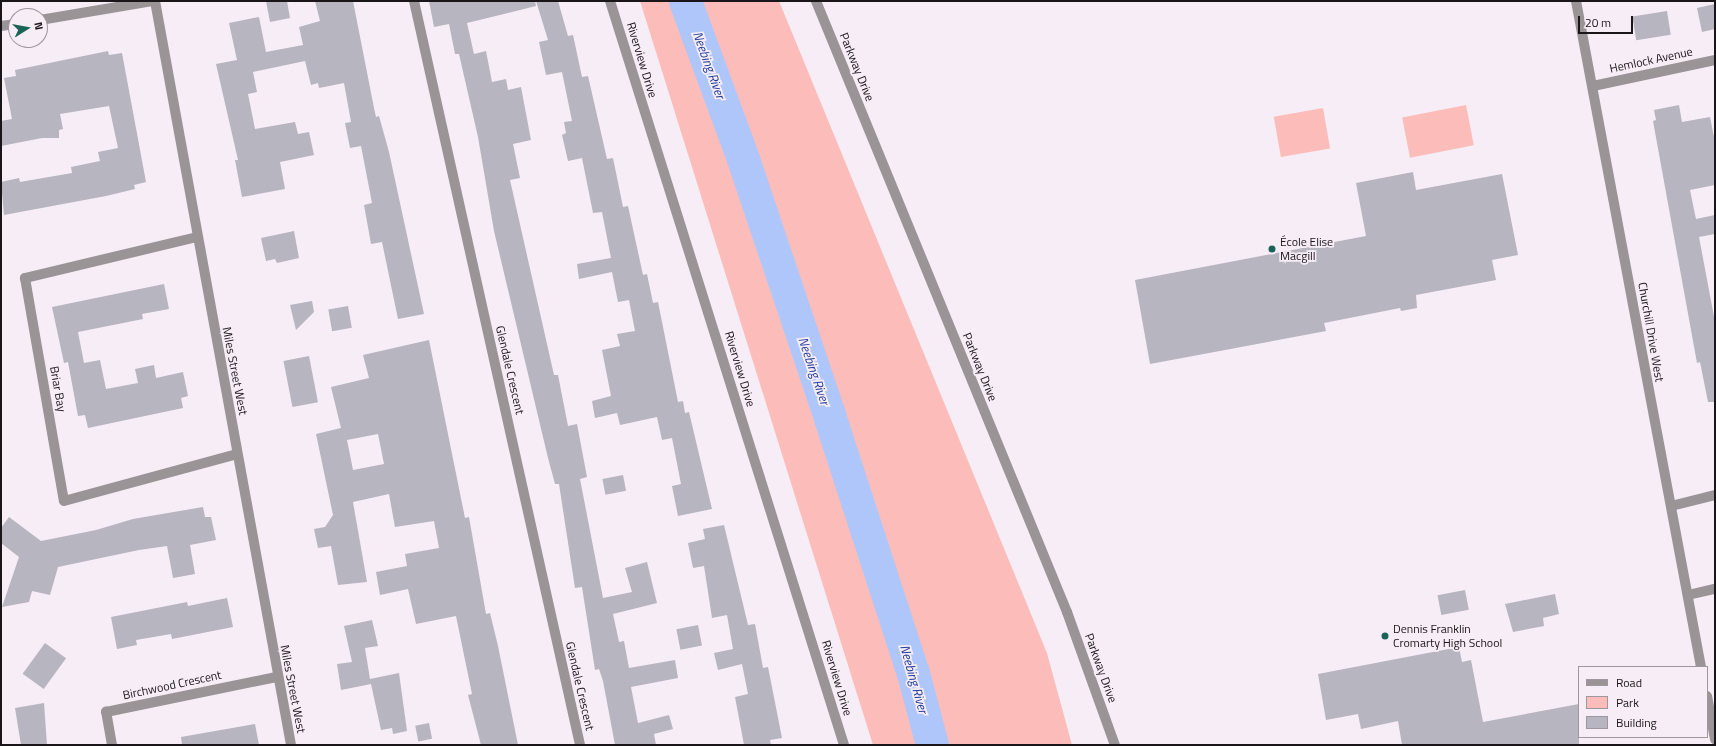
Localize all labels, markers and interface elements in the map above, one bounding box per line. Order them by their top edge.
north arrow [8,8,48,48]
scale bar [1580,8,1635,34]
text: 20 m [1585,13,1611,32]
street label: Riverview Drive [624,20,660,100]
text: N [30,21,47,31]
water label: Neebing River [690,29,728,101]
street label: Parkway Drive [837,31,877,103]
street label: Hemlock Avenue [1608,44,1694,76]
place label: École Elise Macgill [1280,235,1333,263]
marker: École Elise Macgill [1267,244,1277,254]
street label: Churchill Drive West [1635,281,1667,383]
street label: Glendale Crescent [493,324,527,416]
street label: Miles Street West [219,326,251,416]
street label: Riverview Drive [722,329,758,409]
street label: Parkway Drive [960,331,1000,403]
water label: Neebing River [795,335,833,407]
street label: Briar Bay [47,365,69,413]
place label: Dennis Franklin Cromarty High School [1393,622,1502,650]
street label: Parkway Drive [1082,631,1120,705]
marker: Dennis Franklin Cromarty High School [1380,631,1390,641]
street label: Riverview Drive [819,638,855,718]
street label: Glendale Crescent [563,640,597,732]
water label: Neebing River [897,643,931,715]
street label: Miles Street West [277,644,309,734]
legend [1578,666,1708,738]
street label: Birchwood Crescent [121,668,223,702]
text: Road [1616,673,1642,692]
text: Park [1616,693,1639,712]
text: Building [1616,713,1657,732]

